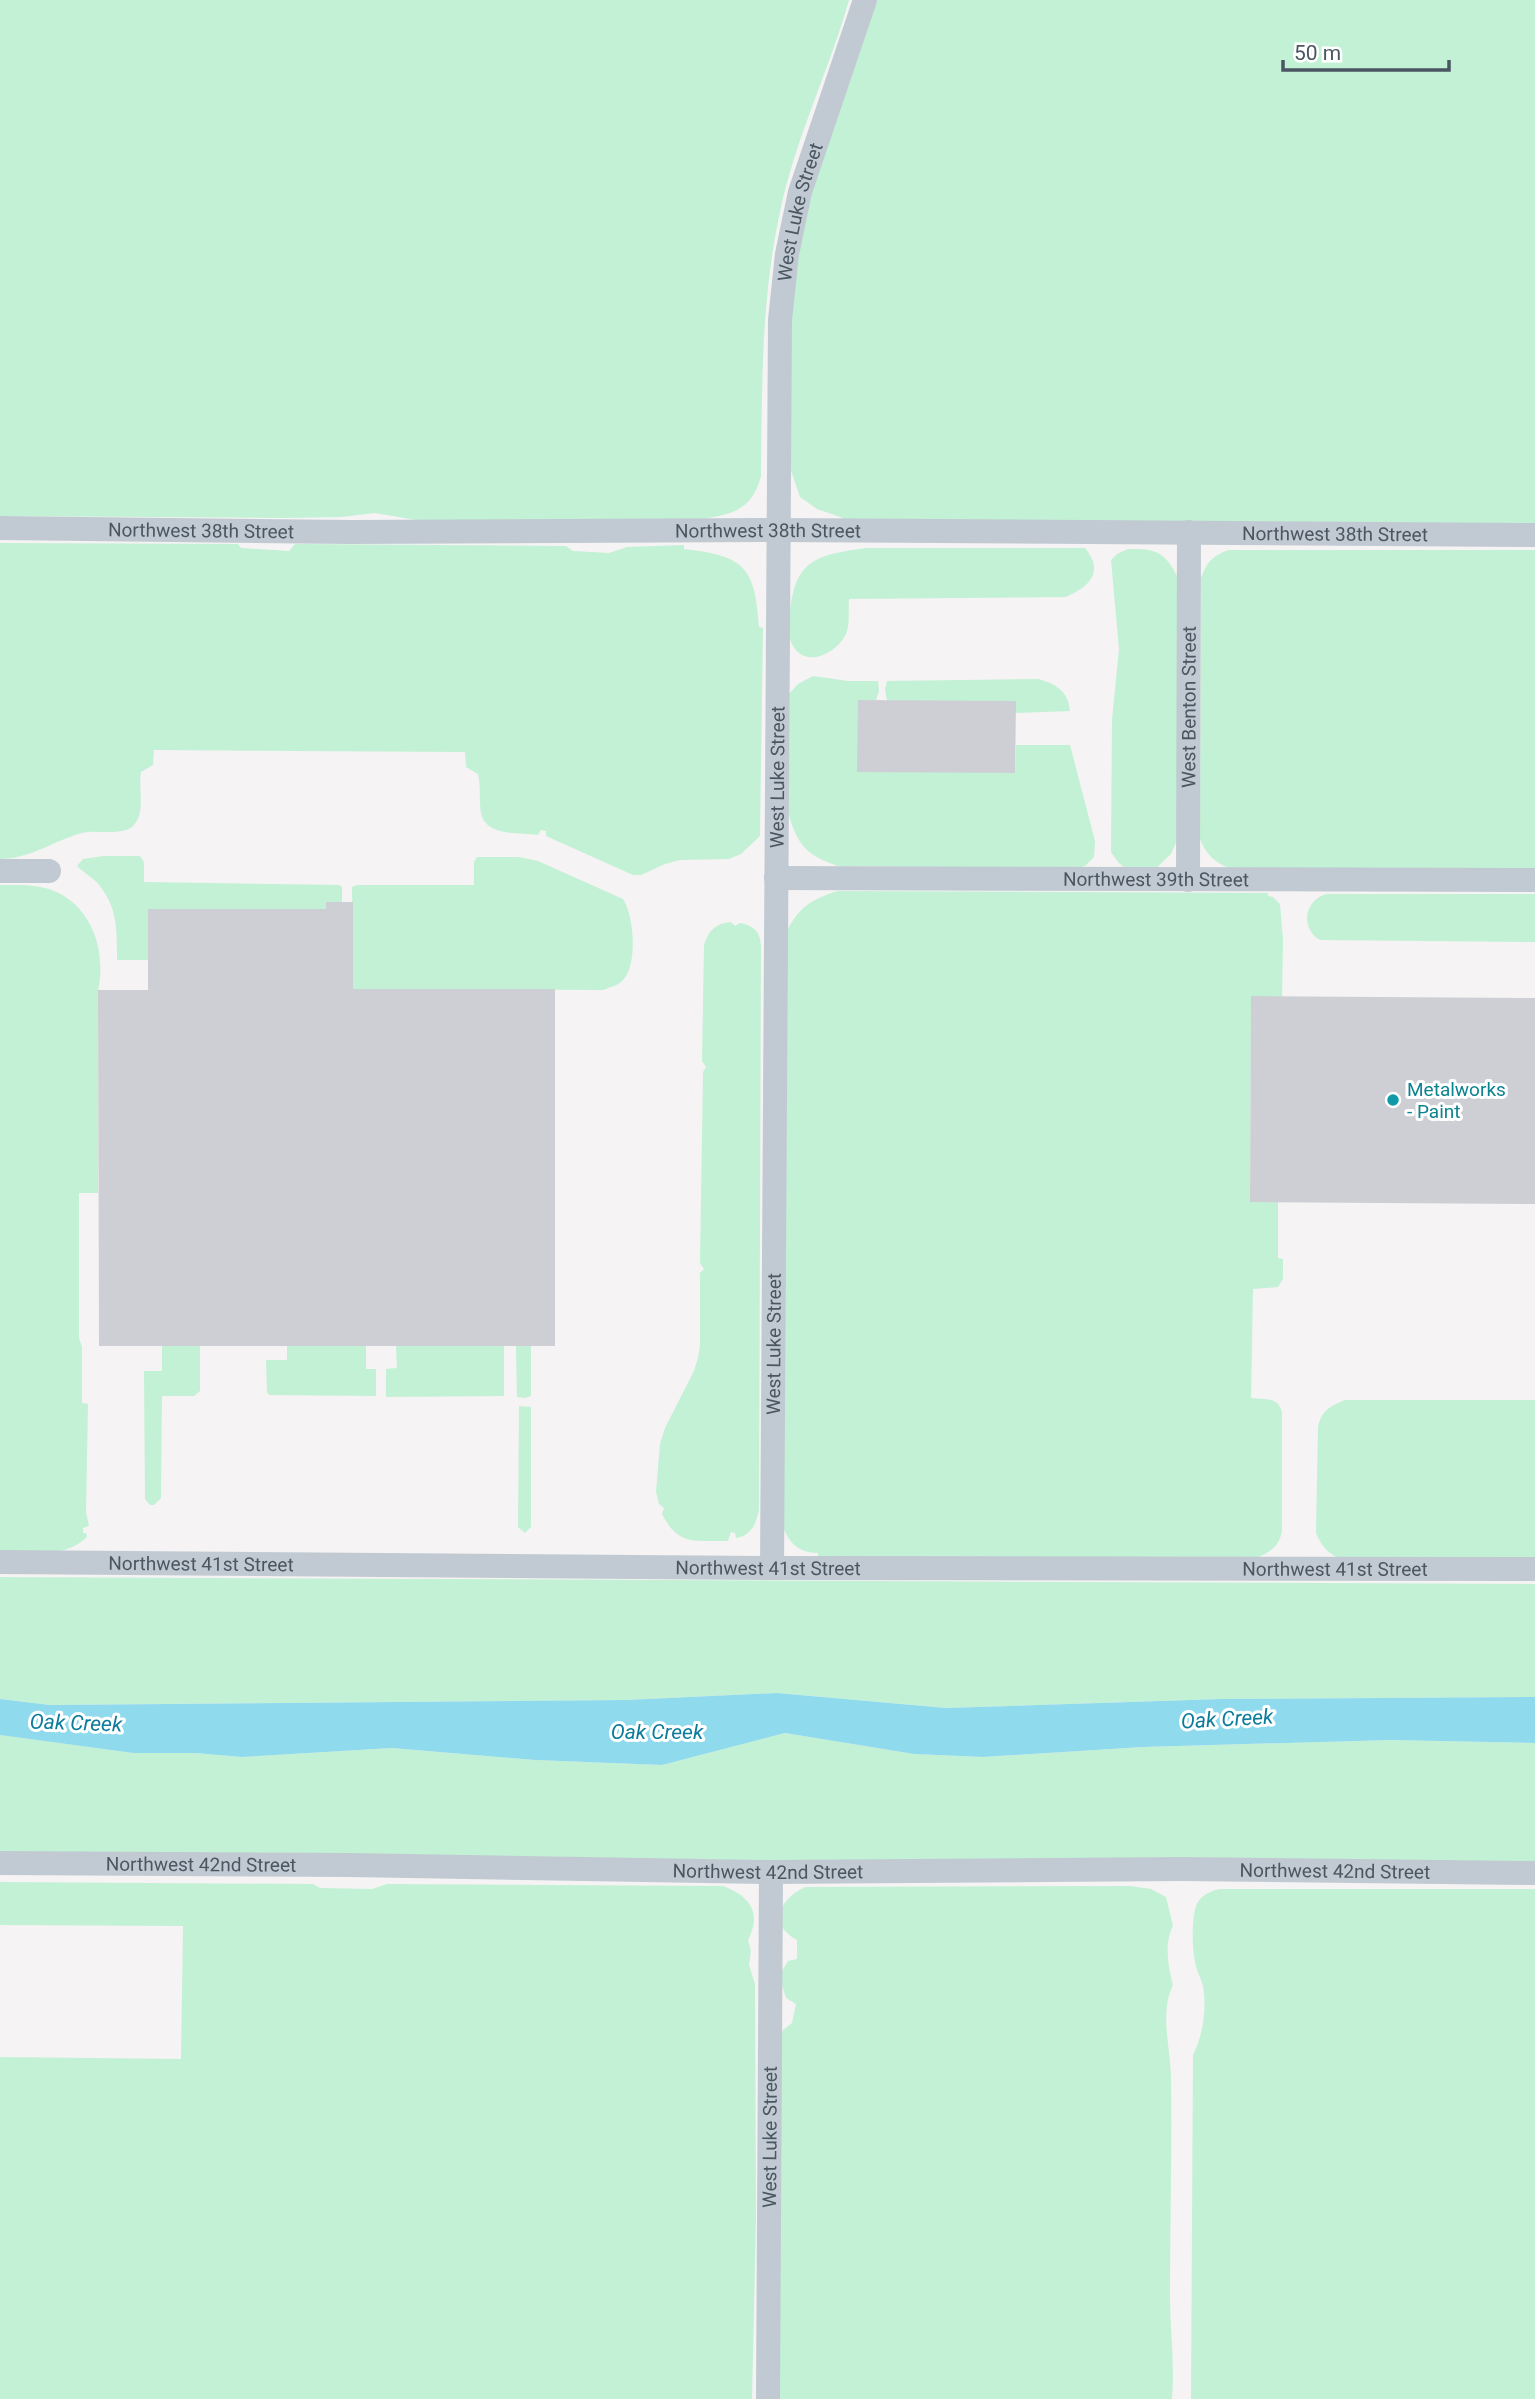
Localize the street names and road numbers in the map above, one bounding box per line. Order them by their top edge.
street label: West Luke Street [773,140,827,283]
street label: Northwest 38th Street [108,518,294,543]
street label: Northwest 38th Street [675,518,861,542]
street label: Northwest 38th Street [1242,522,1428,546]
street label: West Benton Street [1177,626,1200,788]
street label: West Luke Street [765,706,789,848]
street label: Northwest 39th Street [1063,867,1249,891]
street label: West Luke Street [761,1273,785,1415]
street label: Northwest 41st Street [108,1551,294,1576]
street label: Northwest 41st Street [675,1556,861,1580]
street label: Northwest 41st Street [1242,1557,1428,1580]
street label: Northwest 42nd Street [106,1852,296,1876]
street label: Northwest 42nd Street [1240,1858,1430,1883]
street label: Northwest 42nd Street [672,1859,863,1884]
street label: West Luke Street [758,2066,781,2208]

